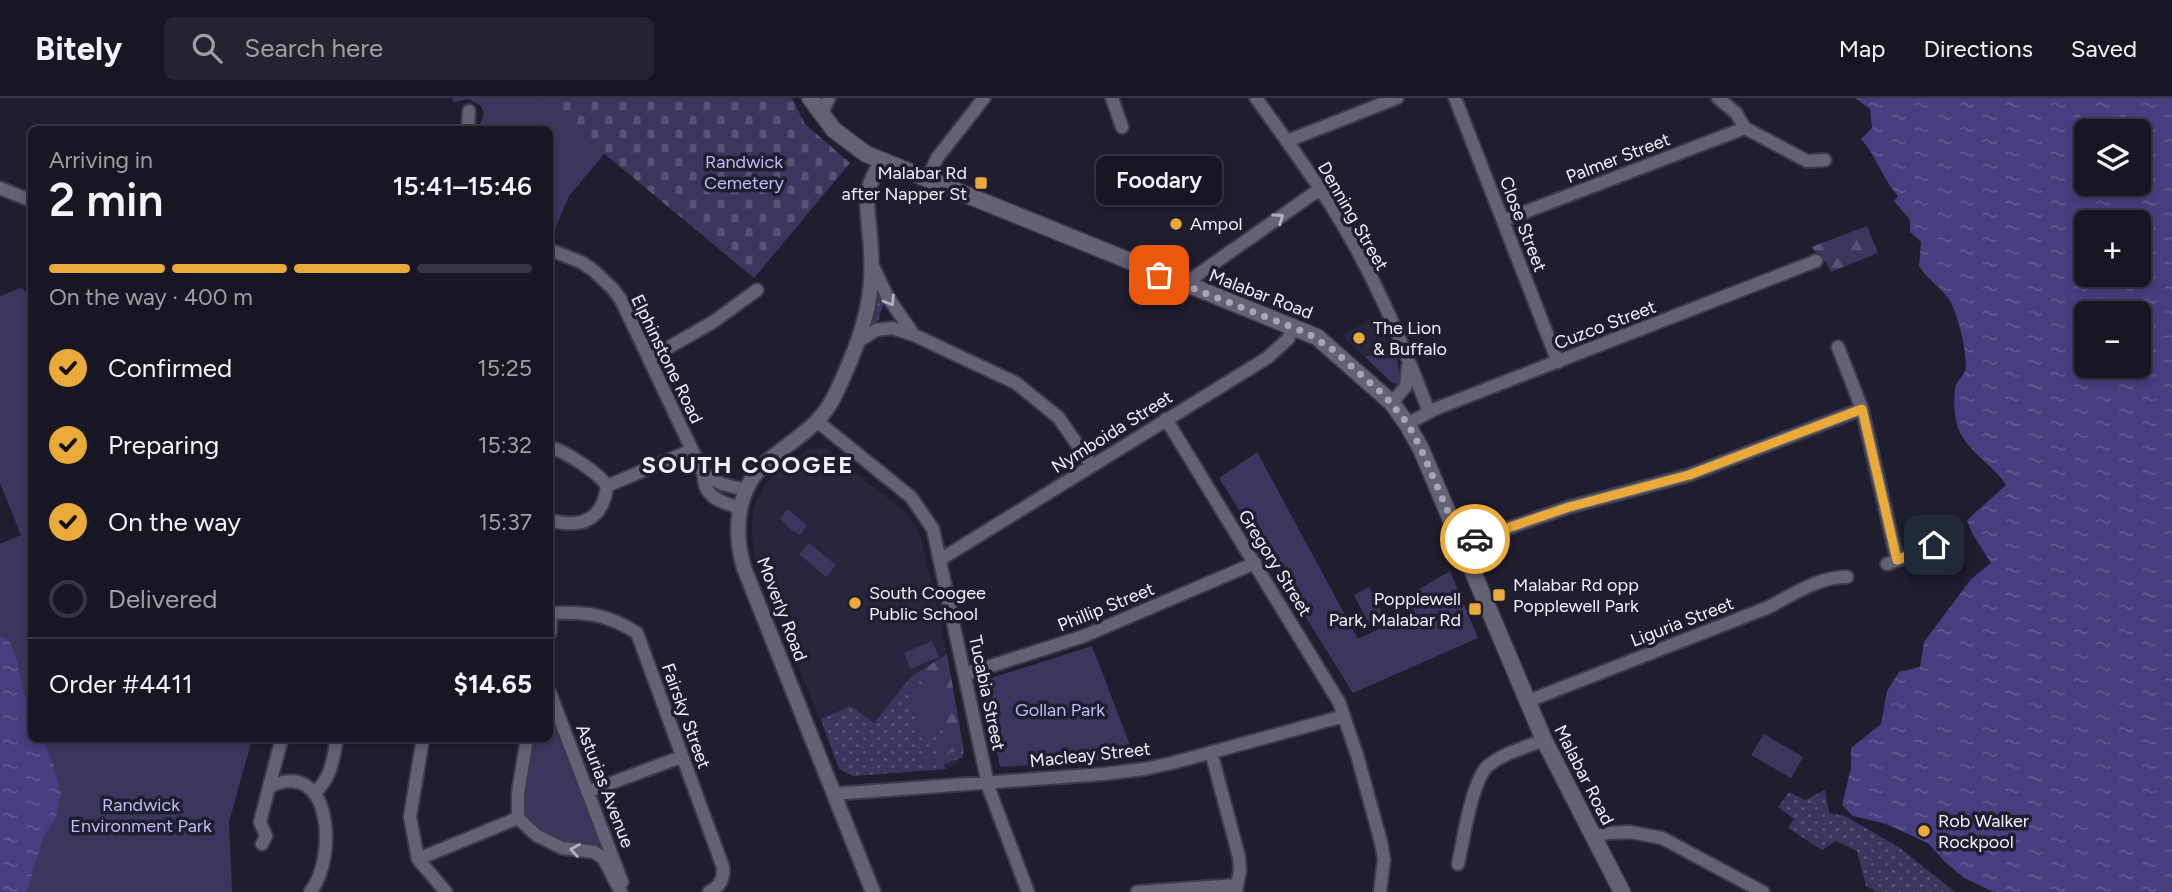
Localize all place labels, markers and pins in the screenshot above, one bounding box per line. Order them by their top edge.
callout: Foodary [1096,156,1222,205]
place label: Malabar Rd after Napper St [841,162,967,205]
marker: Malabar Rd after Napper St [973,175,989,191]
place label: Ampol [1190,213,1243,235]
marker: Ampol [1168,216,1184,232]
pin [1129,245,1189,305]
place label: The Lion & Buffalo [1373,317,1447,360]
marker: The Lion & Buffalo [1351,330,1367,346]
pin [1904,515,1964,575]
place label: Malabar Rd opp Popplewell Park [1513,574,1639,617]
place label: South Coogee Public School [869,582,986,625]
marker: Malabar Rd opp Popplewell Park [1491,587,1507,603]
place label: Popplewell Park, Malabar Rd [1329,588,1461,631]
marker: South Coogee Public School [847,595,863,611]
marker: Popplewell Park, Malabar Rd [1467,601,1483,617]
place label: Rob Walker Rockpool [1938,810,2029,853]
marker: Rob Walker Rockpool [1916,823,1932,839]

